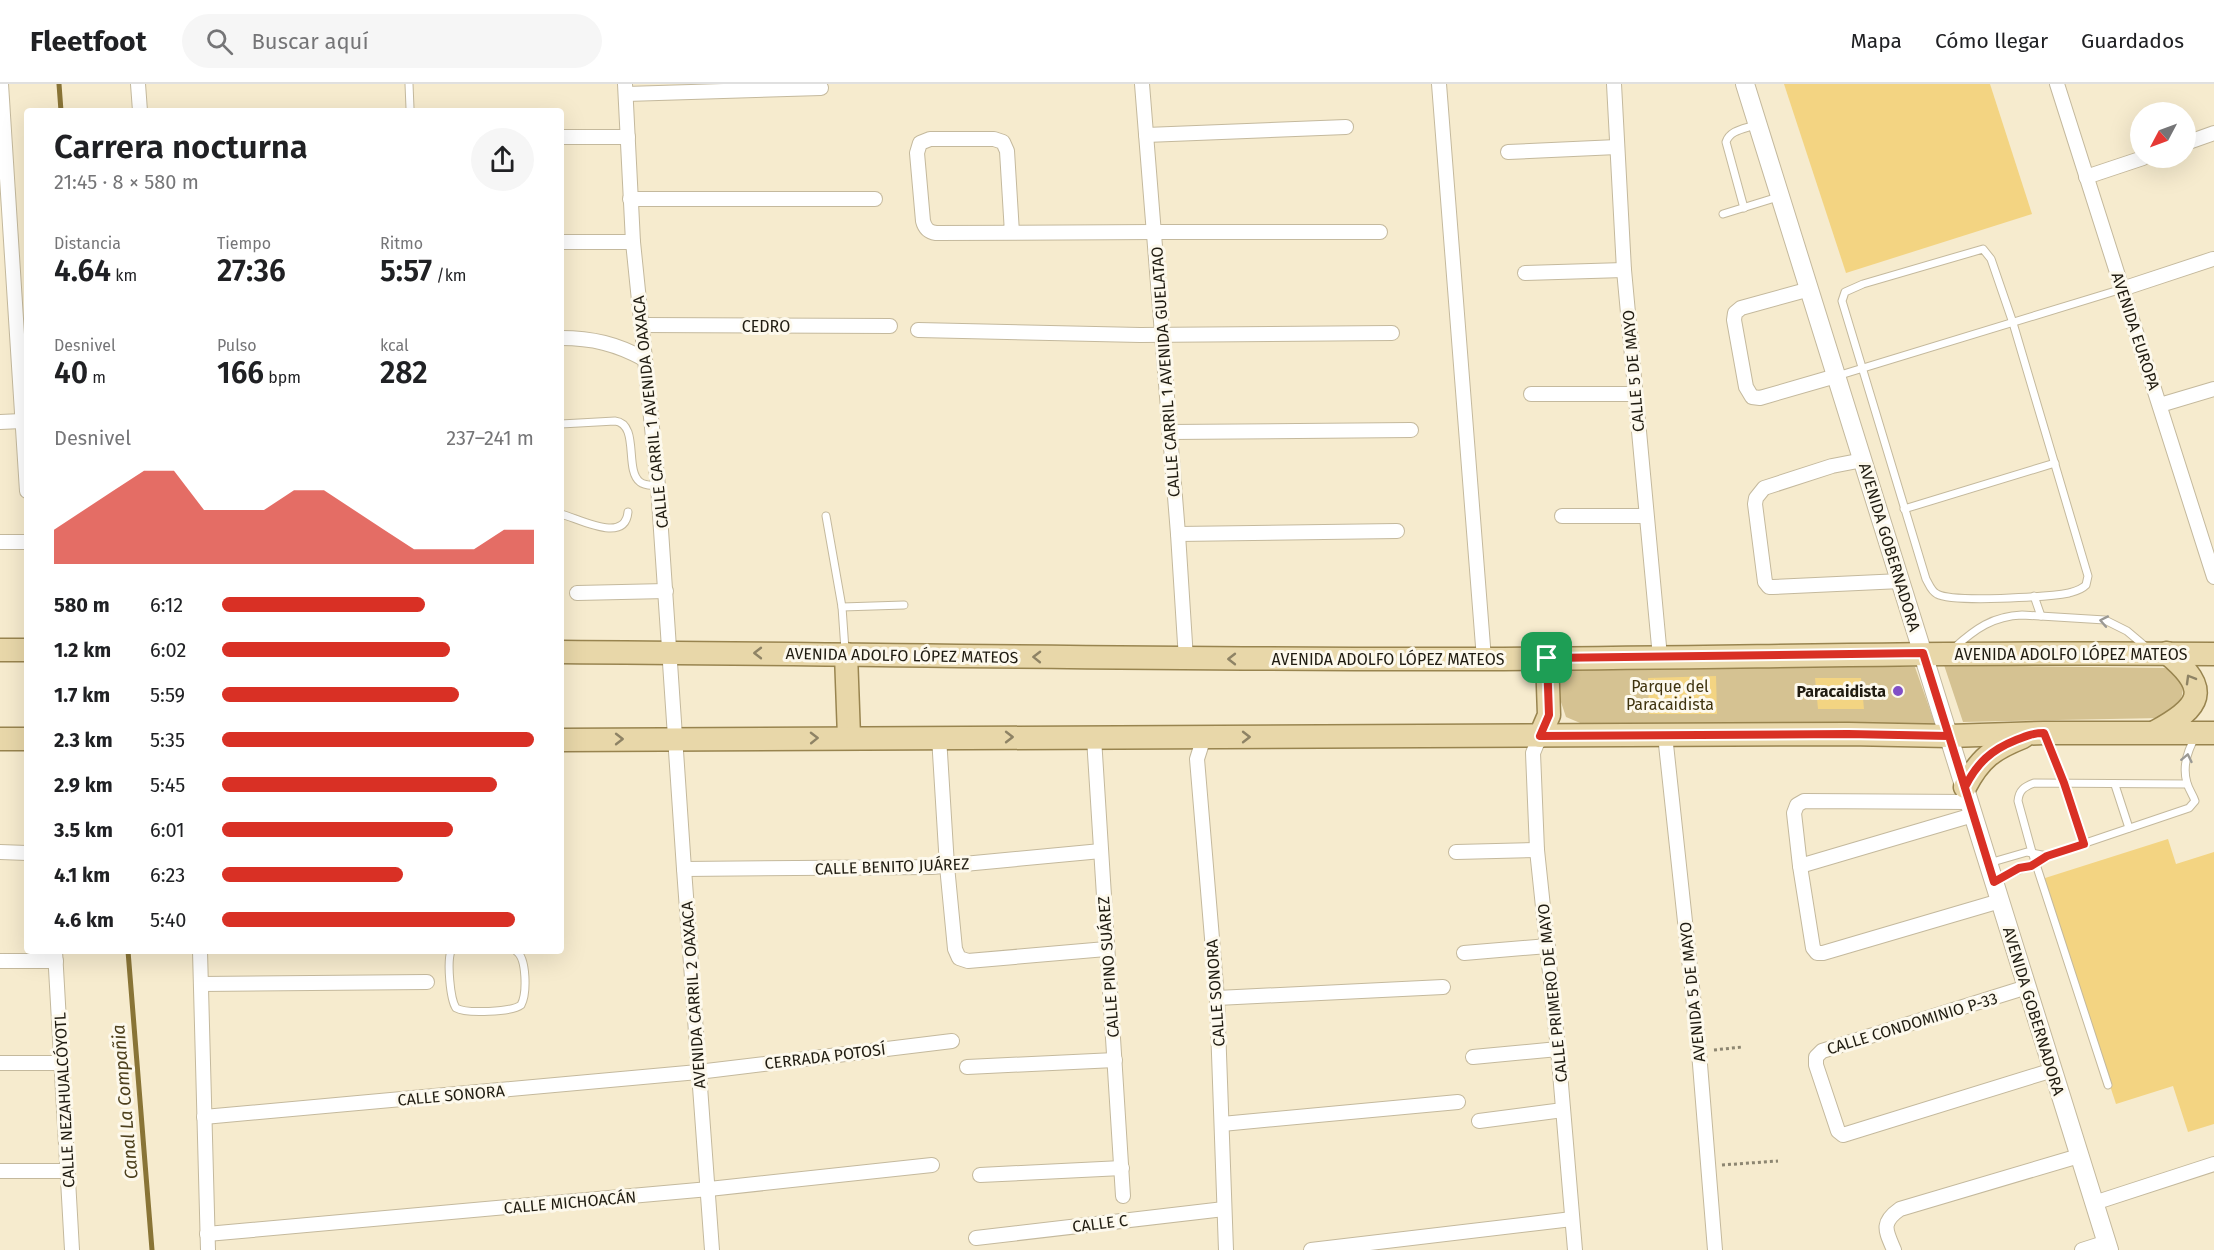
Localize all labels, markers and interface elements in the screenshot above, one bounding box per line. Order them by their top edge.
search box [182,14,602,68]
text: Fleetfoot [30,25,146,58]
icon: search [203,25,236,58]
text: Buscar aquí [251,28,369,55]
text: Mapa [1850,28,1902,54]
text: Cómo llegar [1935,28,2048,54]
text: Guardados [2081,28,2184,54]
north arrow [2130,102,2196,168]
map controls [2130,102,2196,168]
text: Carrera nocturna [54,127,308,167]
button: share [471,128,534,191]
text: 21:45 · 8 × 580 m [54,170,199,194]
text: Distancia [54,234,121,253]
text: Tiempo [217,234,271,253]
text: Ritmo [380,234,423,253]
street label: CALLE CARRIL 1 AVENIDA GUELATAO [1147,246,1184,498]
text: 4.64 [54,253,111,289]
text: 27:36 [217,253,286,289]
text: 5:57 [380,253,432,289]
text: km [111,266,137,285]
text: /km [432,266,467,285]
street label: AVENIDA EUROPA [2108,270,2164,393]
street label: CALLE CARRIL 1 AVENIDA OAXACA [629,294,672,529]
street label: CALLE 5 DE MAYO [1619,309,1648,433]
street label: CEDRO [742,317,790,336]
text: Desnivel [54,336,116,355]
text: Pulso [217,336,257,355]
text: kcal [380,336,409,355]
text: 40 [54,355,88,391]
text: 166 [217,355,264,391]
text: 282 [380,355,428,391]
text: m [88,368,106,387]
text: bpm [264,368,301,387]
text: Desnivel [54,426,131,450]
text: 237–241 m [446,426,534,450]
street label: AVENIDA GOBERNADORA [1855,461,1924,634]
text: 580 m [54,593,110,617]
text: 6:12 [150,593,183,617]
one-way arrow [2099,616,2109,628]
pin [1521,632,1572,683]
text: 1.2 km [54,638,111,662]
text: 6:02 [150,638,186,662]
icon: arrive [1530,641,1563,674]
street label: AVENIDA ADOLFO LÓPEZ MATEOS [785,643,1019,667]
street label: AVENIDA ADOLFO LÓPEZ MATEOS [1955,644,2188,664]
one-way arrow [753,647,762,659]
street label: AVENIDA ADOLFO LÓPEZ MATEOS [1272,649,1505,669]
one-way arrow [1032,651,1041,663]
one-way arrow [1227,653,1236,665]
one-way arrow [2186,675,2197,685]
park label: Parque del Paracaidista [1626,677,1714,714]
place label: Paracaidista [1796,682,1886,701]
text: 1.7 km [54,683,110,707]
text: 5:59 [150,683,185,707]
marker: Paracaidista [1891,684,1905,698]
text: 2.3 km [54,728,113,752]
text: 5:35 [150,728,185,752]
one-way arrow [810,731,819,744]
one-way arrow [1005,731,1014,743]
one-way arrow [1242,731,1251,743]
one-way arrow [615,733,624,746]
one-way arrow [2180,753,2193,763]
text: 2.9 km [54,773,113,797]
text: 5:45 [150,773,185,797]
text: 3.5 km [54,818,113,842]
text: 6:01 [150,818,185,842]
street label: CALLE BENITO JUÁREZ [814,853,970,879]
text: 4.1 km [54,863,110,887]
text: 6:23 [150,863,185,887]
street label: CALLE PINO SUÁREZ [1093,896,1123,1038]
street label: AVENIDA CARRIL 2 OAXACA [677,900,710,1089]
street label: CALLE PRIMERO DE MAYO [1534,903,1571,1083]
text: 4.6 km [54,908,114,932]
text: 5:40 [150,908,187,932]
street label: AVENIDA 5 DE MAYO [1676,921,1709,1063]
street label: AVENIDA GOBERNADORA [1999,925,2068,1098]
street label: CALLE SONORA [1202,938,1229,1047]
street label: CALLE CONDOMINIO P-33 [1825,988,2000,1058]
street label: CALLE NEZAHUALCÓYOTL [49,1012,79,1188]
water label: Canal La Compañia [107,1024,143,1180]
street label: CERRADA POTOSÍ [763,1039,887,1073]
street label: CALLE SONORA [397,1081,506,1110]
street label: CALLE MICHOACÁN [503,1186,637,1218]
street label: CALLE C [1071,1211,1129,1236]

